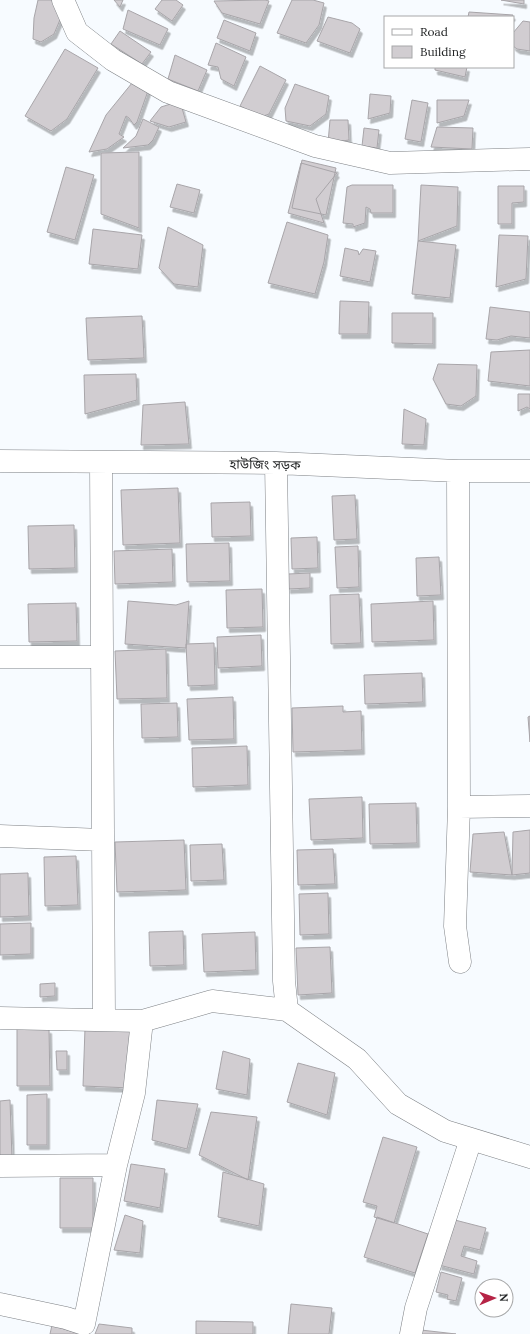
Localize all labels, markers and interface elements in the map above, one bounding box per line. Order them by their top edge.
legend [384,16,514,68]
text: Road [420,24,448,39]
text: Building [420,44,466,59]
street label: হাউজিং সড়ক [228,455,301,474]
north arrow [474,1278,514,1318]
text: N [497,1293,511,1303]

